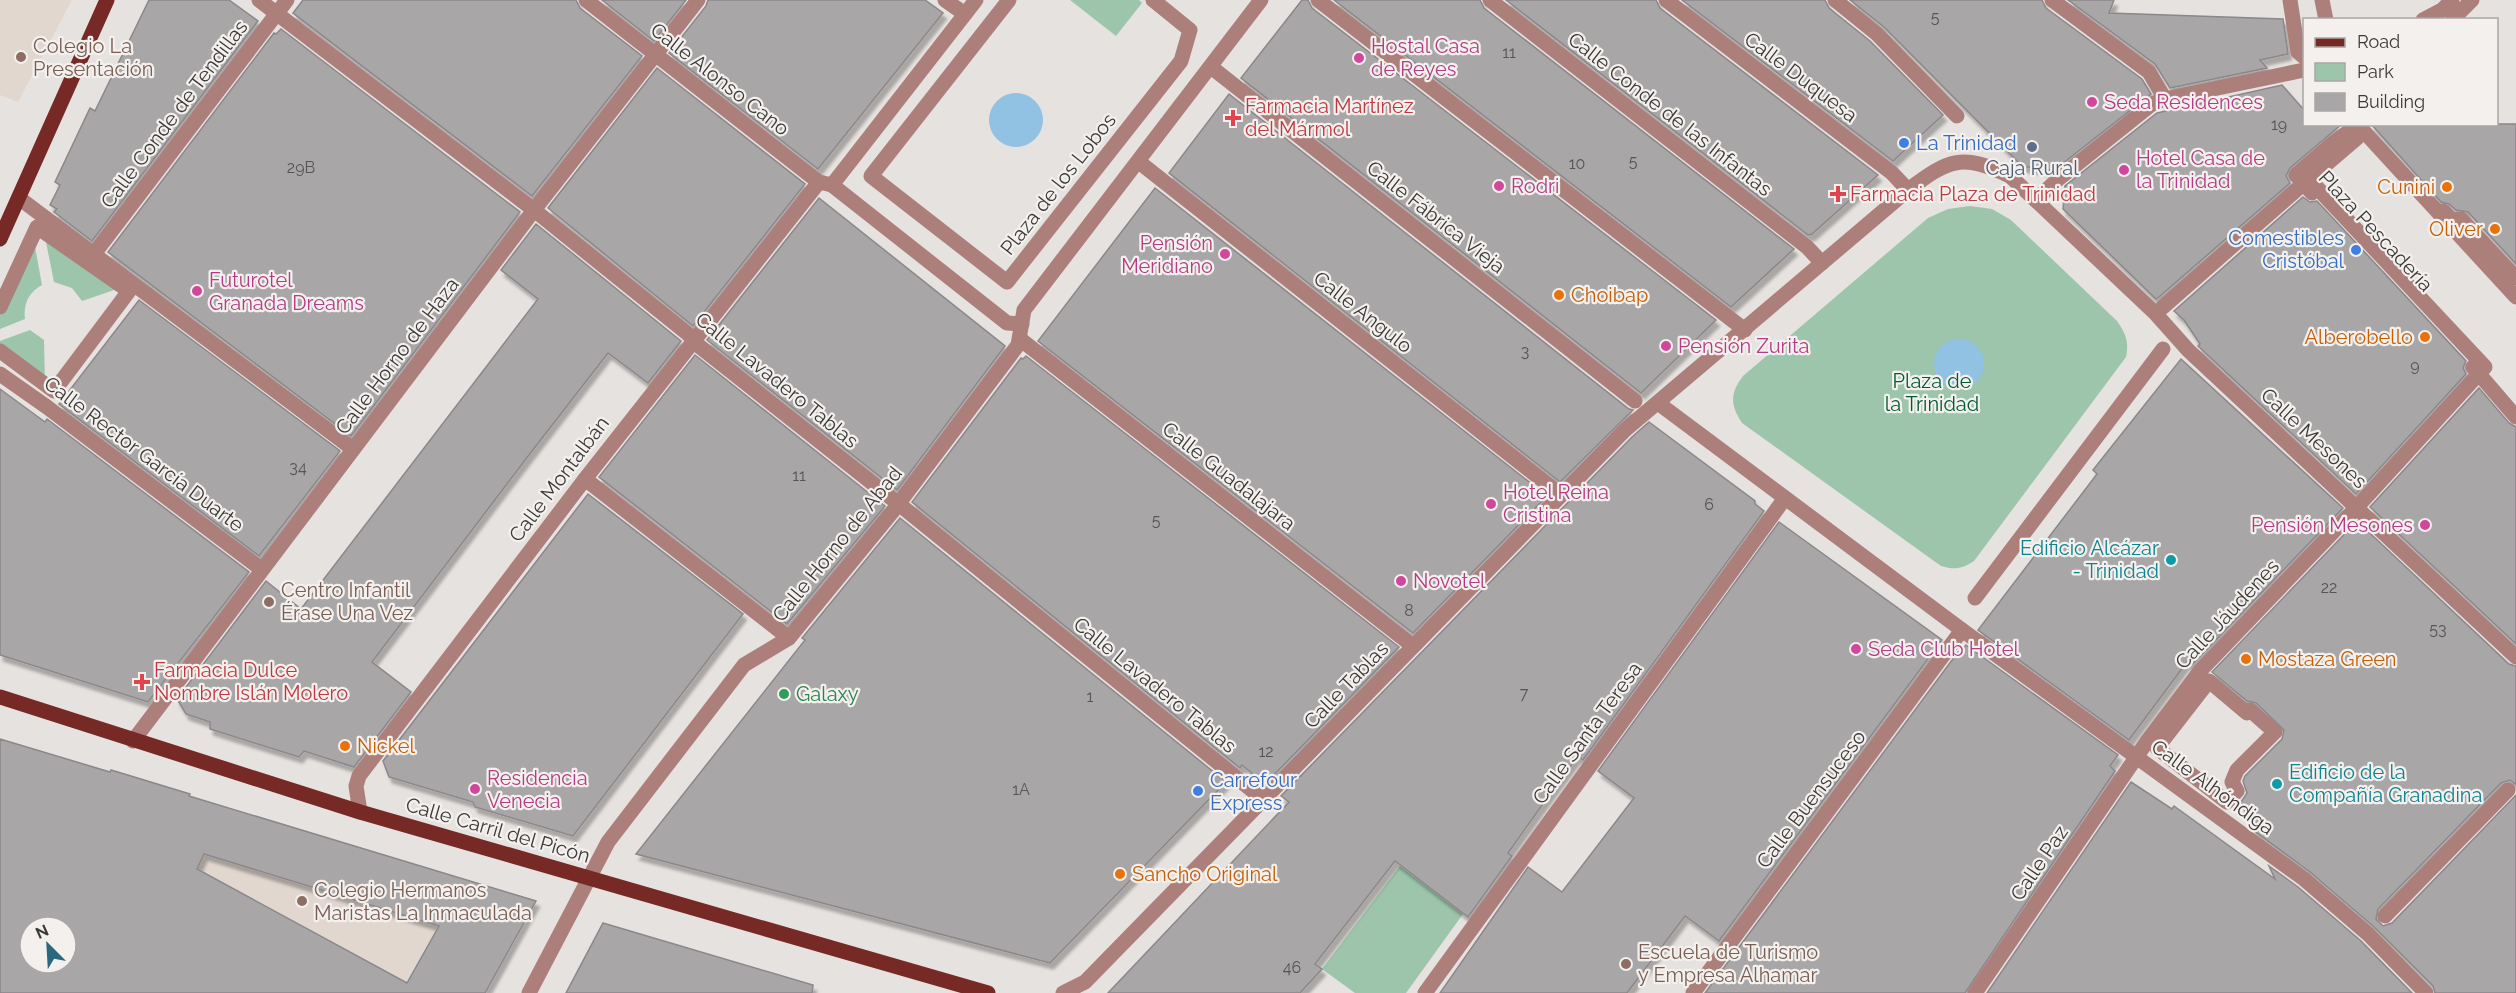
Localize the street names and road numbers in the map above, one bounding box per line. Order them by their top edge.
street label: Calle Conde de Tendillas [95,15,253,213]
street label: Calle Alonso Cano [646,17,794,141]
street label: Calle Conde de las Infantas [1563,27,1777,201]
street label: Calle Duquesa [1740,27,1862,127]
street label: Plaza de los Lobos [995,108,1121,260]
street label: Calle Fábrica Vieja [1362,156,1510,278]
street label: Plaza Pescadería [2314,166,2438,296]
street label: Calle Angulo [1309,266,1417,358]
street label: Calle Horno de Haza [330,273,464,439]
street label: Calle Lavadero Tablas [691,307,863,453]
street label: Calle Rector García Duarte [40,371,249,537]
street label: Calle Mesones [2256,383,2372,493]
street label: Calle Montalbán [504,411,614,547]
street label: Calle Guadalajara [1158,417,1300,535]
street label: Calle Horno de Abad [767,462,907,626]
street label: Calle Jáudenes [2170,554,2284,674]
street label: Calle Lavadero Tablas [1069,612,1241,758]
street label: Calle Tablas [1299,637,1393,733]
street label: Calle Santa Teresa [1527,657,1647,809]
street label: Calle Buensuceso [1751,725,1871,873]
street label: Calle Alhóndiga [2147,734,2279,840]
street label: Calle Carril del Picón [403,792,593,868]
street label: Calle Paz [2005,821,2073,905]

